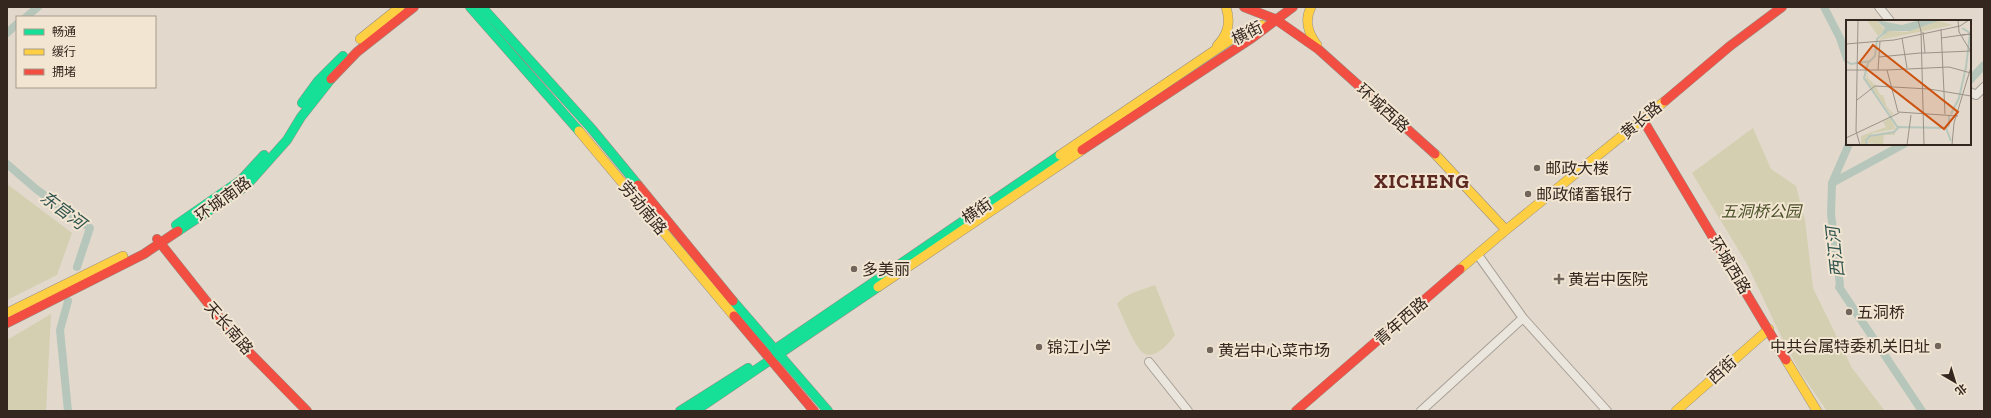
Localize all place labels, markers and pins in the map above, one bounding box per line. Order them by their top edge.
place label: 邮政大楼 [1545,159,1609,178]
marker: 邮政大楼 [1532,163,1542,173]
place label: 邮政储蓄银行 [1536,185,1632,204]
marker: 邮政储蓄银行 [1523,189,1533,199]
place label: 多美丽 [862,260,910,279]
marker: 多美丽 [849,264,859,274]
place label: 黄岩中医院 [1568,270,1648,289]
marker: 黄岩中医院 [1553,273,1565,285]
place label: 五洞桥 [1857,303,1905,322]
marker: 五洞桥 [1844,307,1854,317]
place label: 中共台属特委机关旧址 [1770,337,1930,356]
place label: 锦江小学 [1047,338,1111,357]
place label: 黄岩中心菜市场 [1218,341,1330,360]
marker: 中共台属特委机关旧址 [1933,341,1943,351]
marker: 锦江小学 [1034,342,1044,352]
marker: 黄岩中心菜市场 [1205,345,1215,355]

